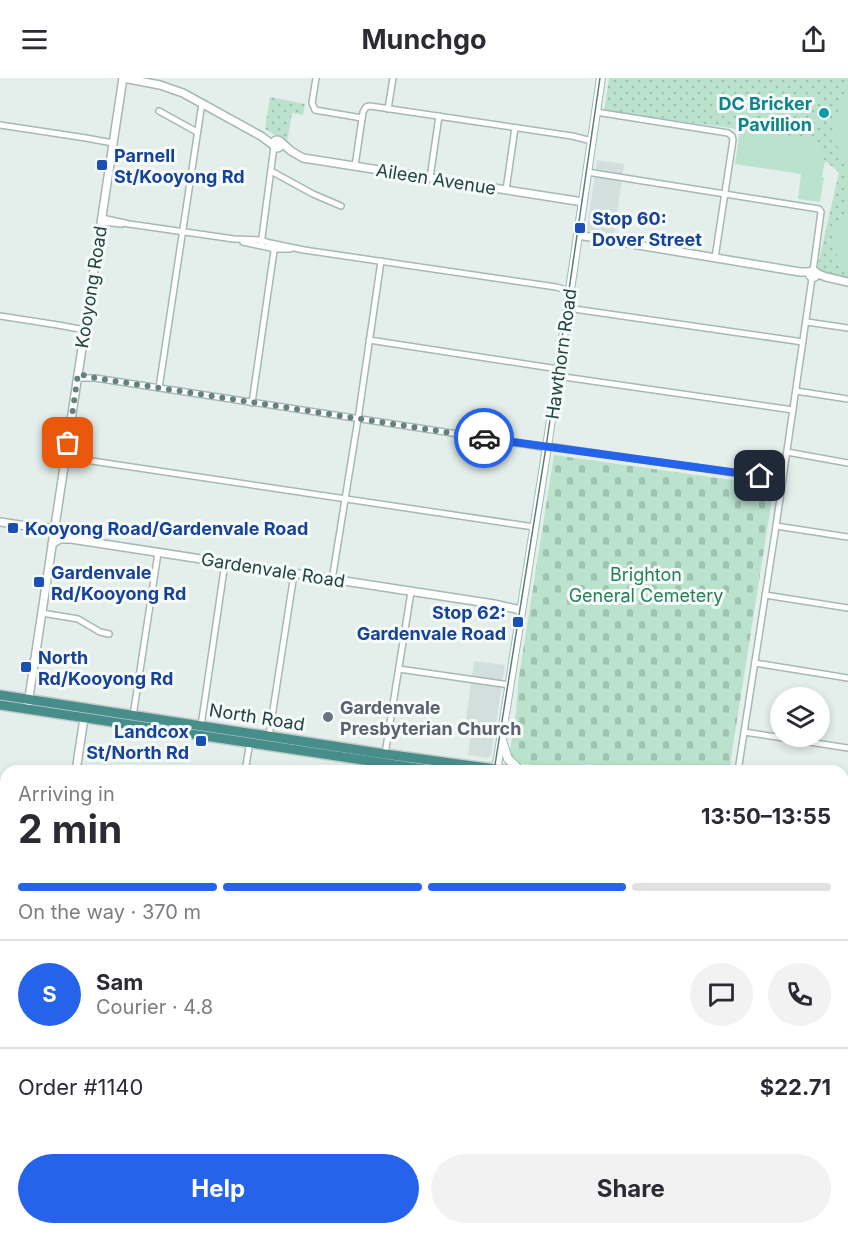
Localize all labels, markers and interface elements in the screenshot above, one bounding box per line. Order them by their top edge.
icon: menu [18,23,51,56]
text: Munchgo [361,23,487,56]
icon: share [797,23,830,56]
place label: DC Bricker Pavillion [718,93,812,135]
marker: DC Bricker Pavillion [817,106,831,120]
place label: Parnell St/Kooyong Rd [114,145,245,187]
marker: Parnell St/Kooyong Rd [95,158,109,172]
street label: Aileen Avenue [375,159,497,199]
place label: Stop 60: Dover Street [592,208,702,250]
marker: Stop 60: Dover Street [573,221,587,235]
street label: Kooyong Road [71,224,111,350]
street label: Hawthorn Road [541,287,581,421]
courier [454,408,514,468]
pin [42,417,93,468]
icon: car [468,422,501,455]
icon: bag [51,426,84,459]
pin [734,450,785,501]
icon: home [743,459,776,492]
place label: Kooyong Road/Gardenvale Road [25,518,308,539]
marker: Kooyong Road/Gardenvale Road [6,521,20,535]
street label: Gardenvale Road [200,548,346,592]
place label: Gardenvale Rd/Kooyong Rd [51,562,186,604]
park label: Brighton General Cemetery [569,564,723,606]
marker: Gardenvale Rd/Kooyong Rd [32,575,46,589]
place label: Stop 62: Gardenvale Road [357,602,506,644]
marker: Stop 62: Gardenvale Road [511,615,525,629]
place label: North Rd/Kooyong Rd [38,647,173,689]
marker: North Rd/Kooyong Rd [19,660,33,674]
map controls [770,687,830,747]
button: layers [770,687,830,747]
place label: Gardenvale Presbyterian Church [340,697,521,739]
street label: North Road [208,699,306,735]
marker: Gardenvale Presbyterian Church [321,710,335,724]
place label: Landcox St/North Rd [86,721,190,763]
marker: Landcox St/North Rd [194,734,208,748]
text: Arriving in [18,782,115,806]
text: 13:50–13:55 [701,803,831,829]
text: 2 min [18,805,122,852]
text: On the way · 370 m [18,900,201,924]
button: chat [690,963,753,1026]
button: phone [768,963,831,1026]
text: Sam [96,969,143,995]
text: S [42,981,57,1007]
text: Courier · 4.8 [96,995,213,1019]
text: Order #1140 [18,1074,143,1100]
text: $22.71 [760,1074,831,1100]
button: Help [18,1154,419,1223]
button: Share [431,1154,831,1223]

